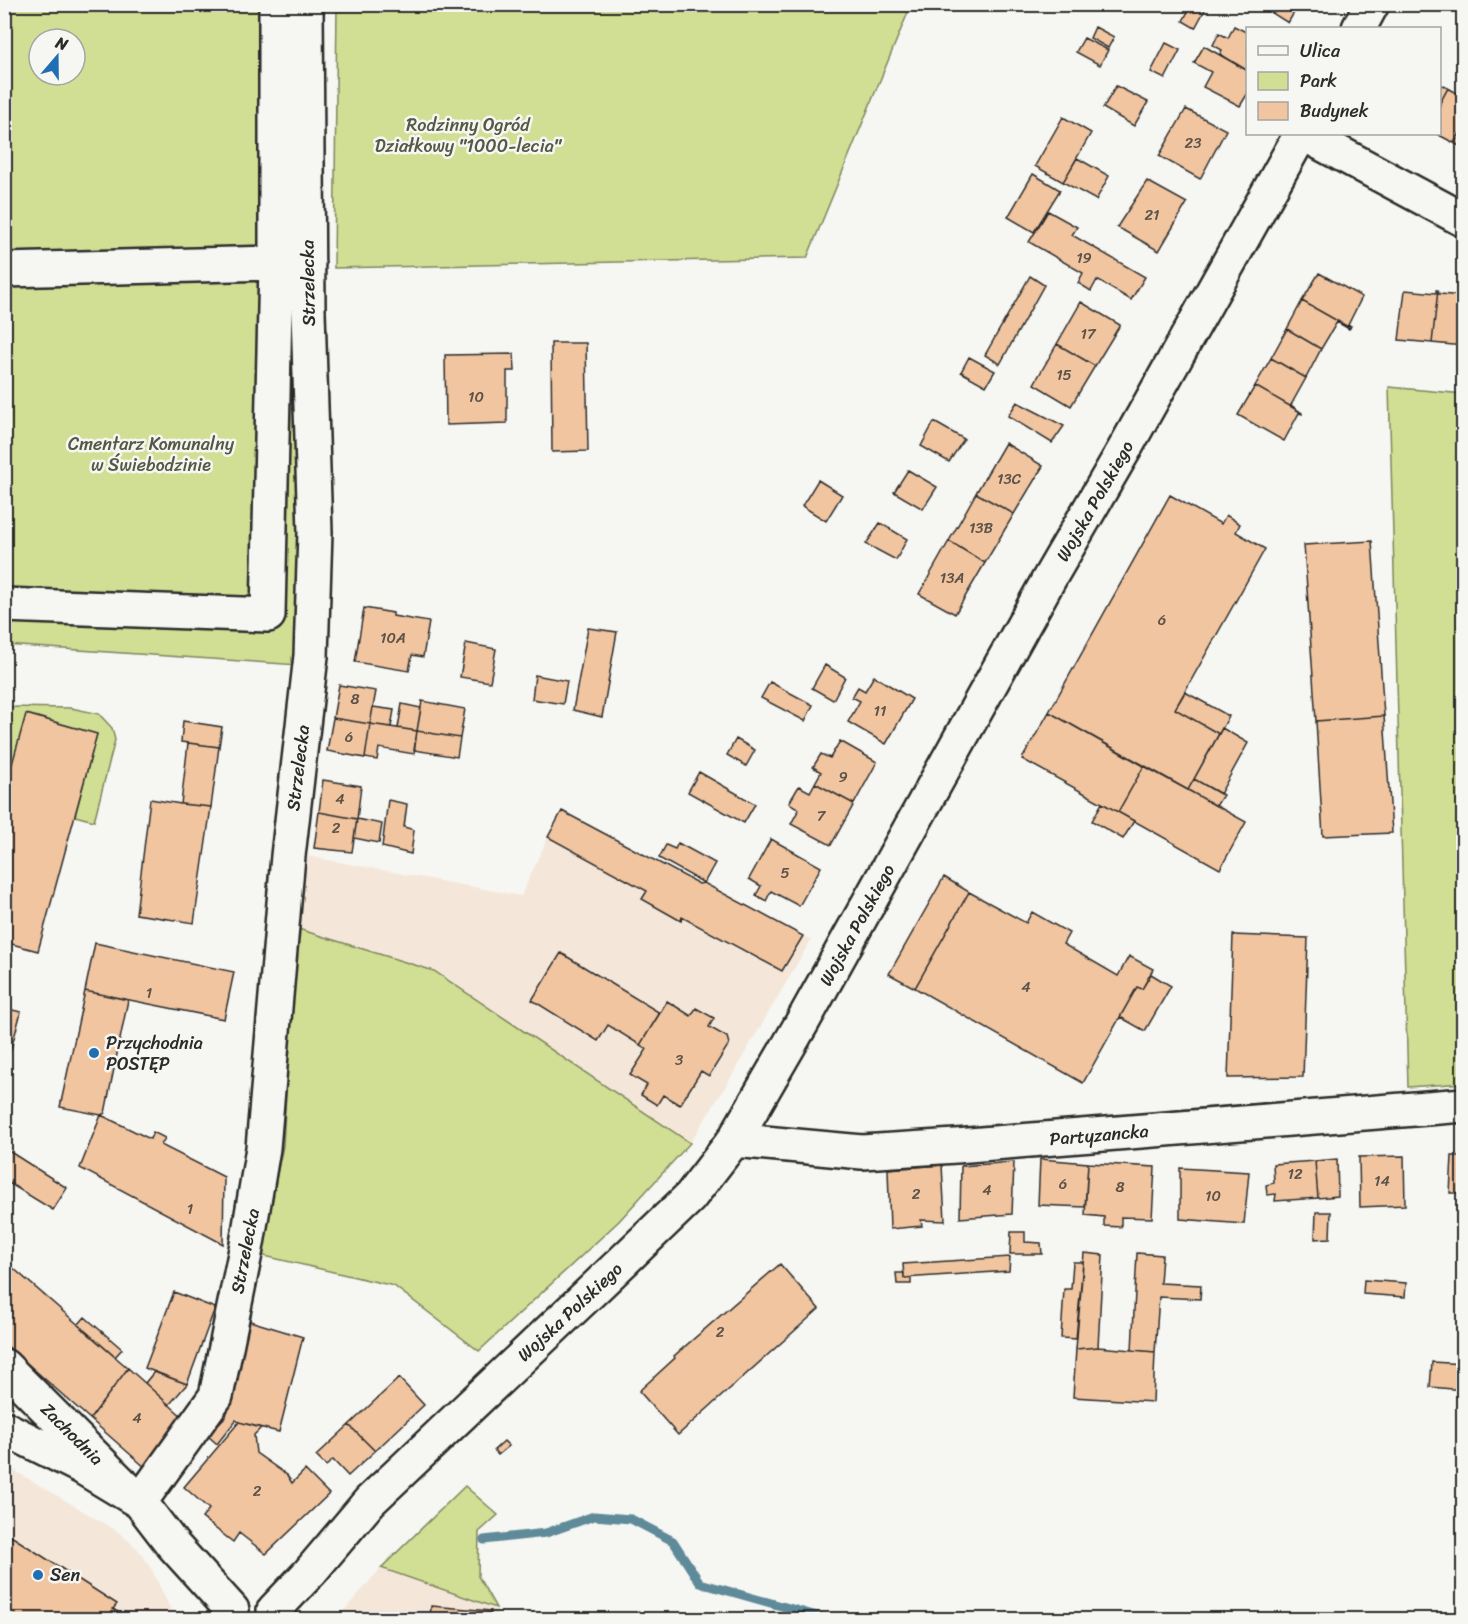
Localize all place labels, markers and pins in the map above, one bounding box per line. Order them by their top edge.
place label: Przychodnia POSTĘP [106,1027,203,1080]
marker: Przychodnia POSTĘP [87,1046,101,1060]
place label: Sen [50,1559,81,1591]
marker: Sen [31,1568,45,1582]

